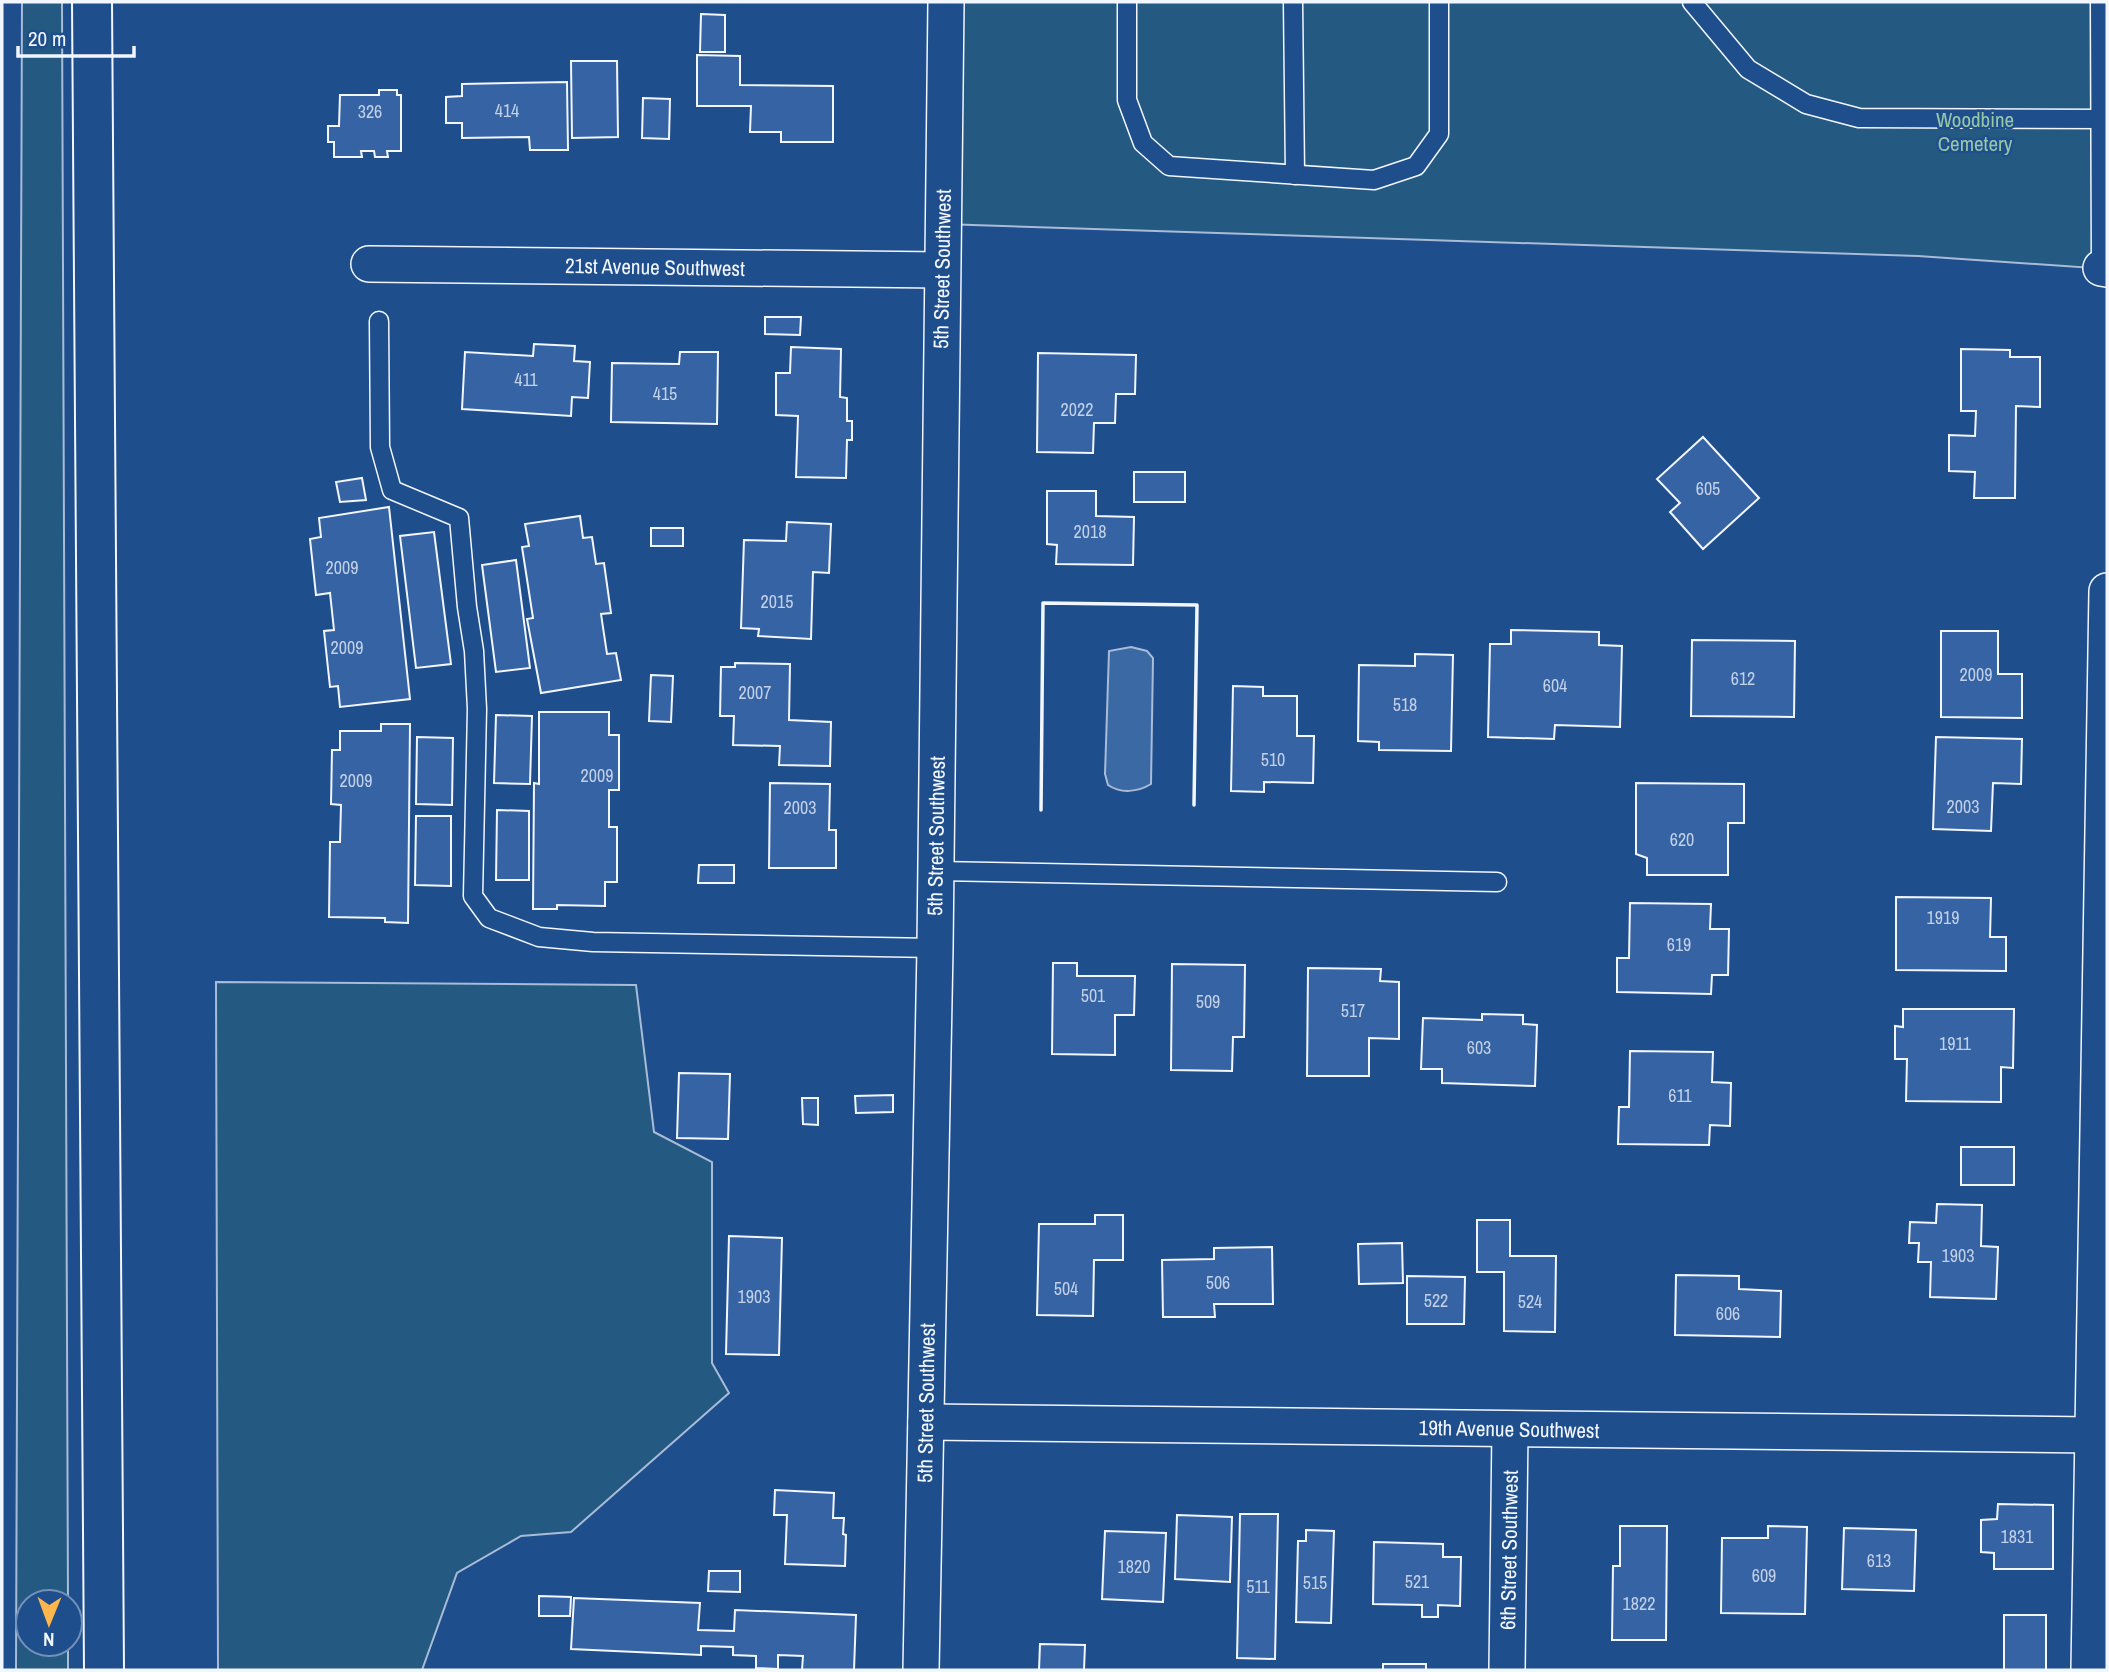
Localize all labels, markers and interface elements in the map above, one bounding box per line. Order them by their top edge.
scale bar [18,14,133,58]
text: 20 m [28,24,66,53]
house number: 414 [495,98,519,123]
house number: 326 [358,99,382,124]
park label: Woodbine Cemetery [1936,105,2014,158]
street label: 5th Street Southwest [926,189,958,349]
street label: 21st Avenue Southwest [565,251,745,283]
house number: 411 [514,367,539,392]
house number: 415 [653,381,677,406]
house number: 2022 [1061,397,1093,422]
house number: 605 [1696,476,1720,501]
house number: 2018 [1074,519,1106,544]
house number: 2009 [326,555,358,580]
house number: 2015 [761,589,793,614]
house number: 2009 [331,635,363,660]
house number: 2009 [1960,662,1992,687]
house number: 612 [1731,666,1755,691]
house number: 604 [1543,673,1567,698]
house number: 2007 [739,680,771,705]
house number: 518 [1393,692,1417,717]
house number: 510 [1261,747,1285,772]
street label: 5th Street Southwest [920,756,952,916]
house number: 2009 [581,763,613,788]
house number: 2009 [340,768,372,793]
house number: 2003 [1947,794,1979,819]
house number: 2003 [784,795,816,820]
house number: 620 [1670,827,1694,852]
house number: 1919 [1927,905,1959,930]
house number: 619 [1667,932,1691,957]
house number: 501 [1081,983,1106,1008]
house number: 509 [1196,989,1220,1014]
house number: 517 [1341,998,1365,1023]
house number: 1911 [1939,1031,1972,1056]
house number: 603 [1467,1035,1491,1060]
house number: 611 [1668,1083,1693,1108]
house number: 1903 [1942,1243,1974,1268]
house number: 506 [1206,1270,1230,1295]
house number: 504 [1054,1276,1078,1301]
house number: 1903 [738,1284,770,1309]
house number: 522 [1424,1288,1448,1313]
house number: 524 [1518,1289,1542,1314]
house number: 606 [1716,1301,1740,1326]
street label: 5th Street Southwest [910,1323,942,1483]
street label: 19th Avenue Southwest [1418,1413,1600,1445]
street label: 6th Street Southwest [1493,1470,1525,1630]
house number: 1831 [2001,1524,2034,1549]
house number: 613 [1867,1548,1891,1573]
house number: 1820 [1118,1554,1150,1579]
house number: 609 [1752,1563,1776,1588]
house number: 521 [1405,1569,1430,1594]
house number: 515 [1303,1570,1327,1595]
house number: 511 [1246,1574,1271,1599]
north arrow [14,1588,84,1658]
house number: 1822 [1623,1591,1655,1616]
text: N [43,1627,55,1653]

